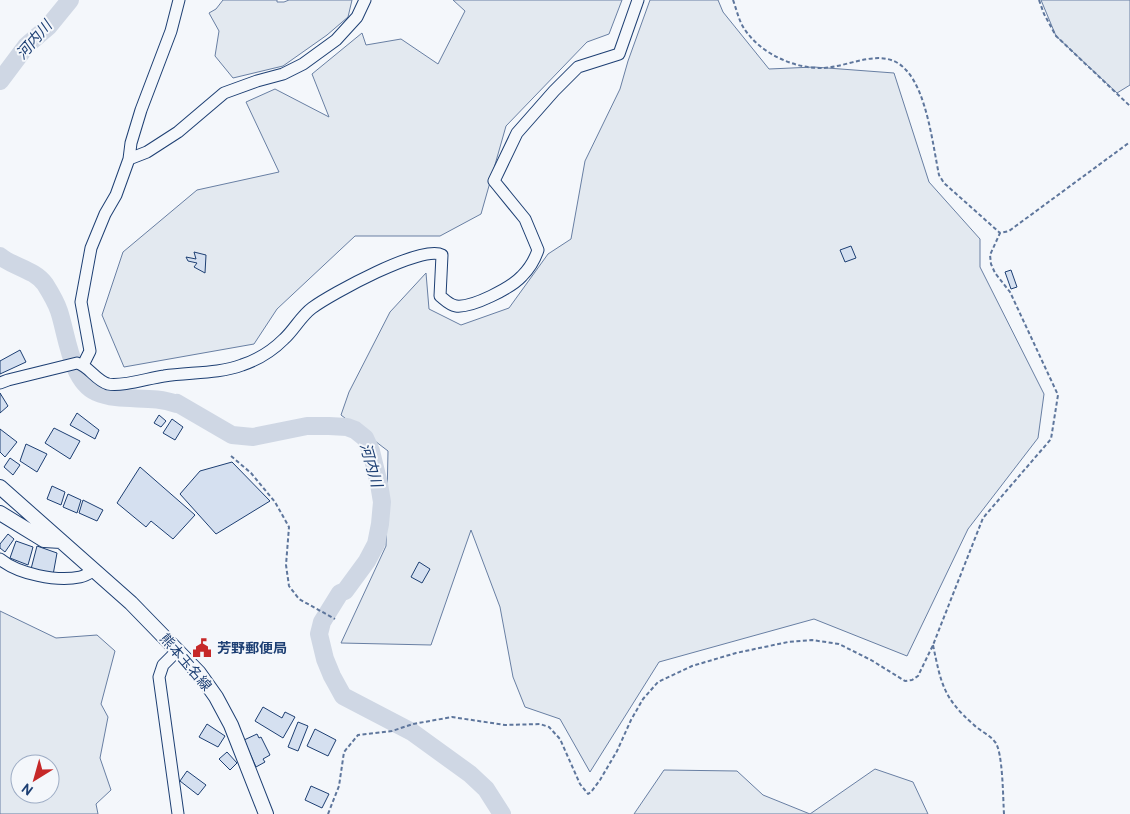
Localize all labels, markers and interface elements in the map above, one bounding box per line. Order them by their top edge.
water label: 河内川 [13,16,58,64]
water label: 河内川 [354,441,385,492]
street label: 熊本玉名線 [155,630,215,695]
public building icon: 芳野郵便局 [191,637,213,659]
place label: 芳野郵便局 [217,641,287,658]
north arrow [10,754,60,804]
text: N [19,778,37,798]

